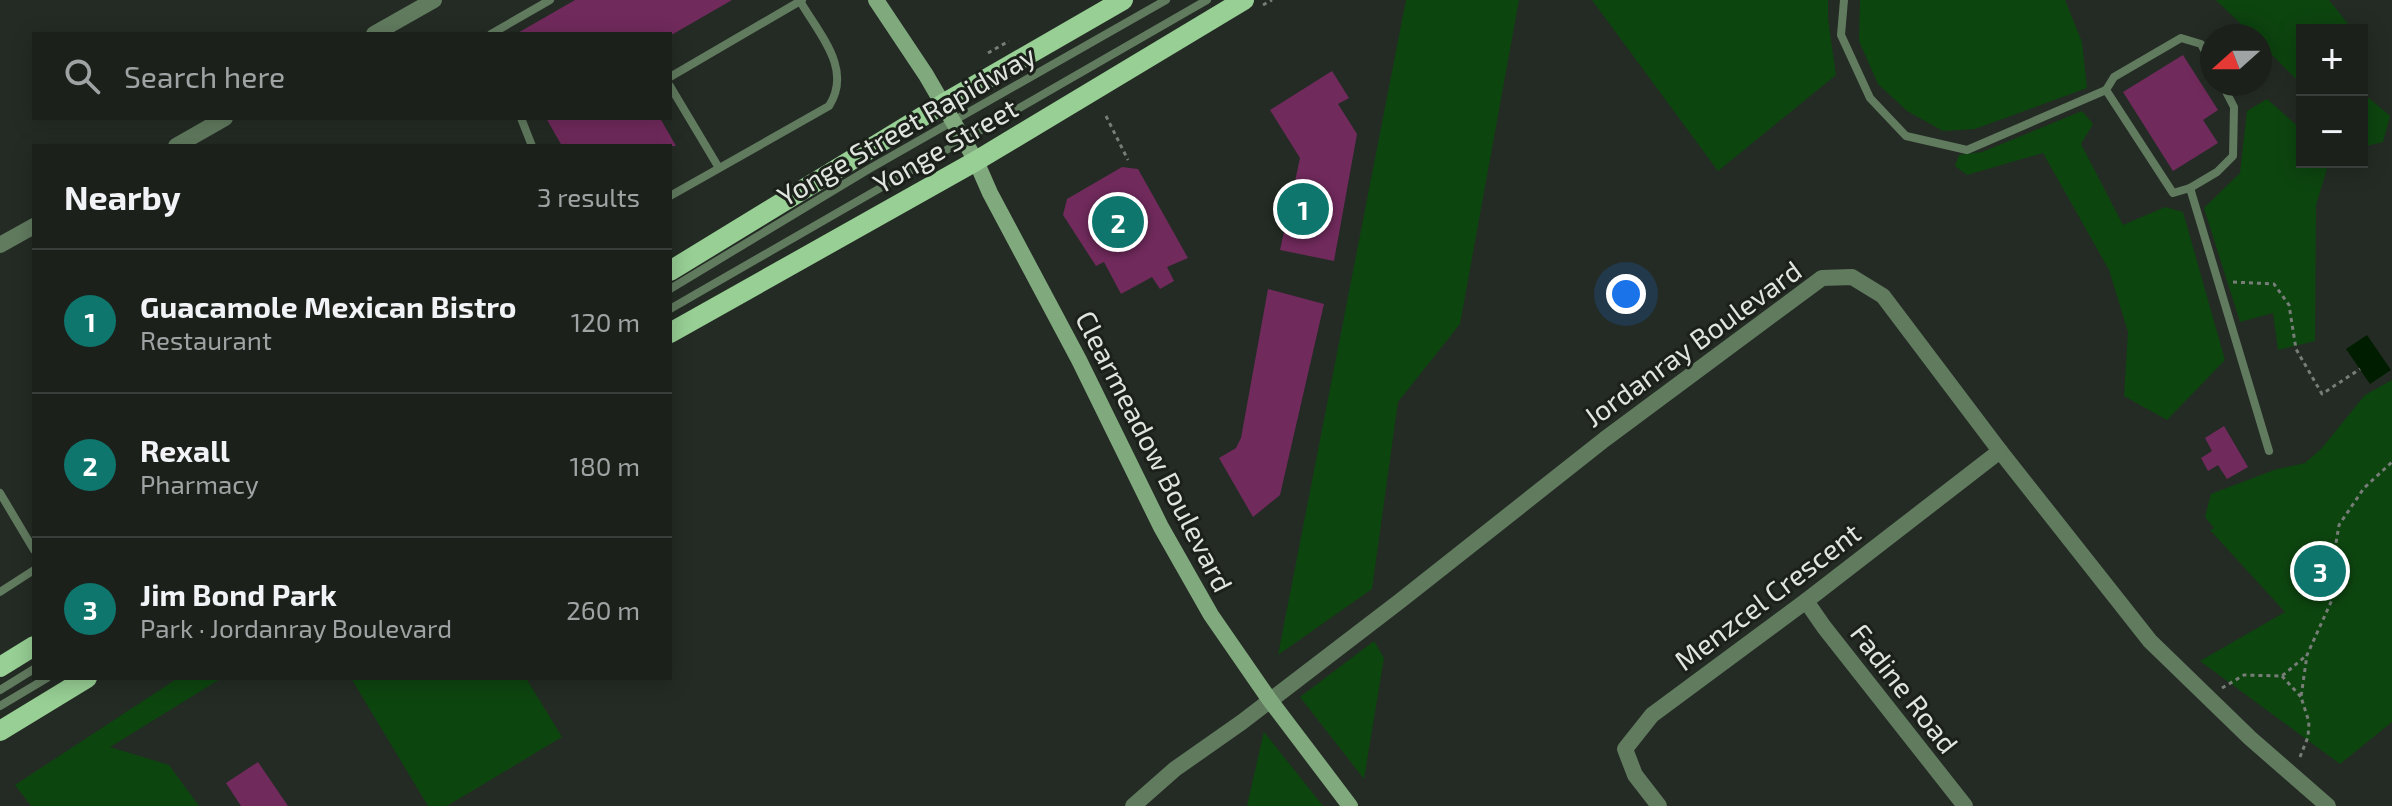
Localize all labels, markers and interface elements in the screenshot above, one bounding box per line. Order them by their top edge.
north arrow [2200,24,2272,96]
map controls [2296,24,2368,168]
button: + [2296,24,2368,96]
search box [32,32,672,120]
street label: Yonge Street Rapidway [771,37,1041,213]
icon: search [60,54,104,98]
text: Search here [124,58,285,94]
street label: Yonge Street [867,90,1023,200]
button: − [2296,96,2368,168]
text: Nearby [64,176,181,217]
pin: 1 [1277,179,1329,239]
text: 3 results [537,181,640,212]
pin: 2 [1092,192,1144,252]
street label: Jordanray Boulevard [1577,253,1807,433]
your location [1606,274,1646,314]
text: Guacamole Mexican Bistro [140,288,517,324]
street label: Clearmeadow Boulevard [1069,305,1241,597]
text: 1 [84,306,96,337]
text: 120 m [571,306,640,337]
text: Restaurant [140,324,272,355]
text: Rexall [140,432,230,468]
text: 2 [82,450,98,481]
text: 180 m [570,450,640,481]
text: Pharmacy [140,468,259,499]
street label: Menzcel Crescent [1667,515,1867,677]
pin: 3 [2294,541,2346,601]
text: Jim Bond Park [140,576,337,612]
text: 3 [83,594,97,625]
text: 260 m [566,594,640,625]
text: Park · Jordanray Boulevard [140,612,452,643]
street label: Fadine Road [1844,617,1966,759]

